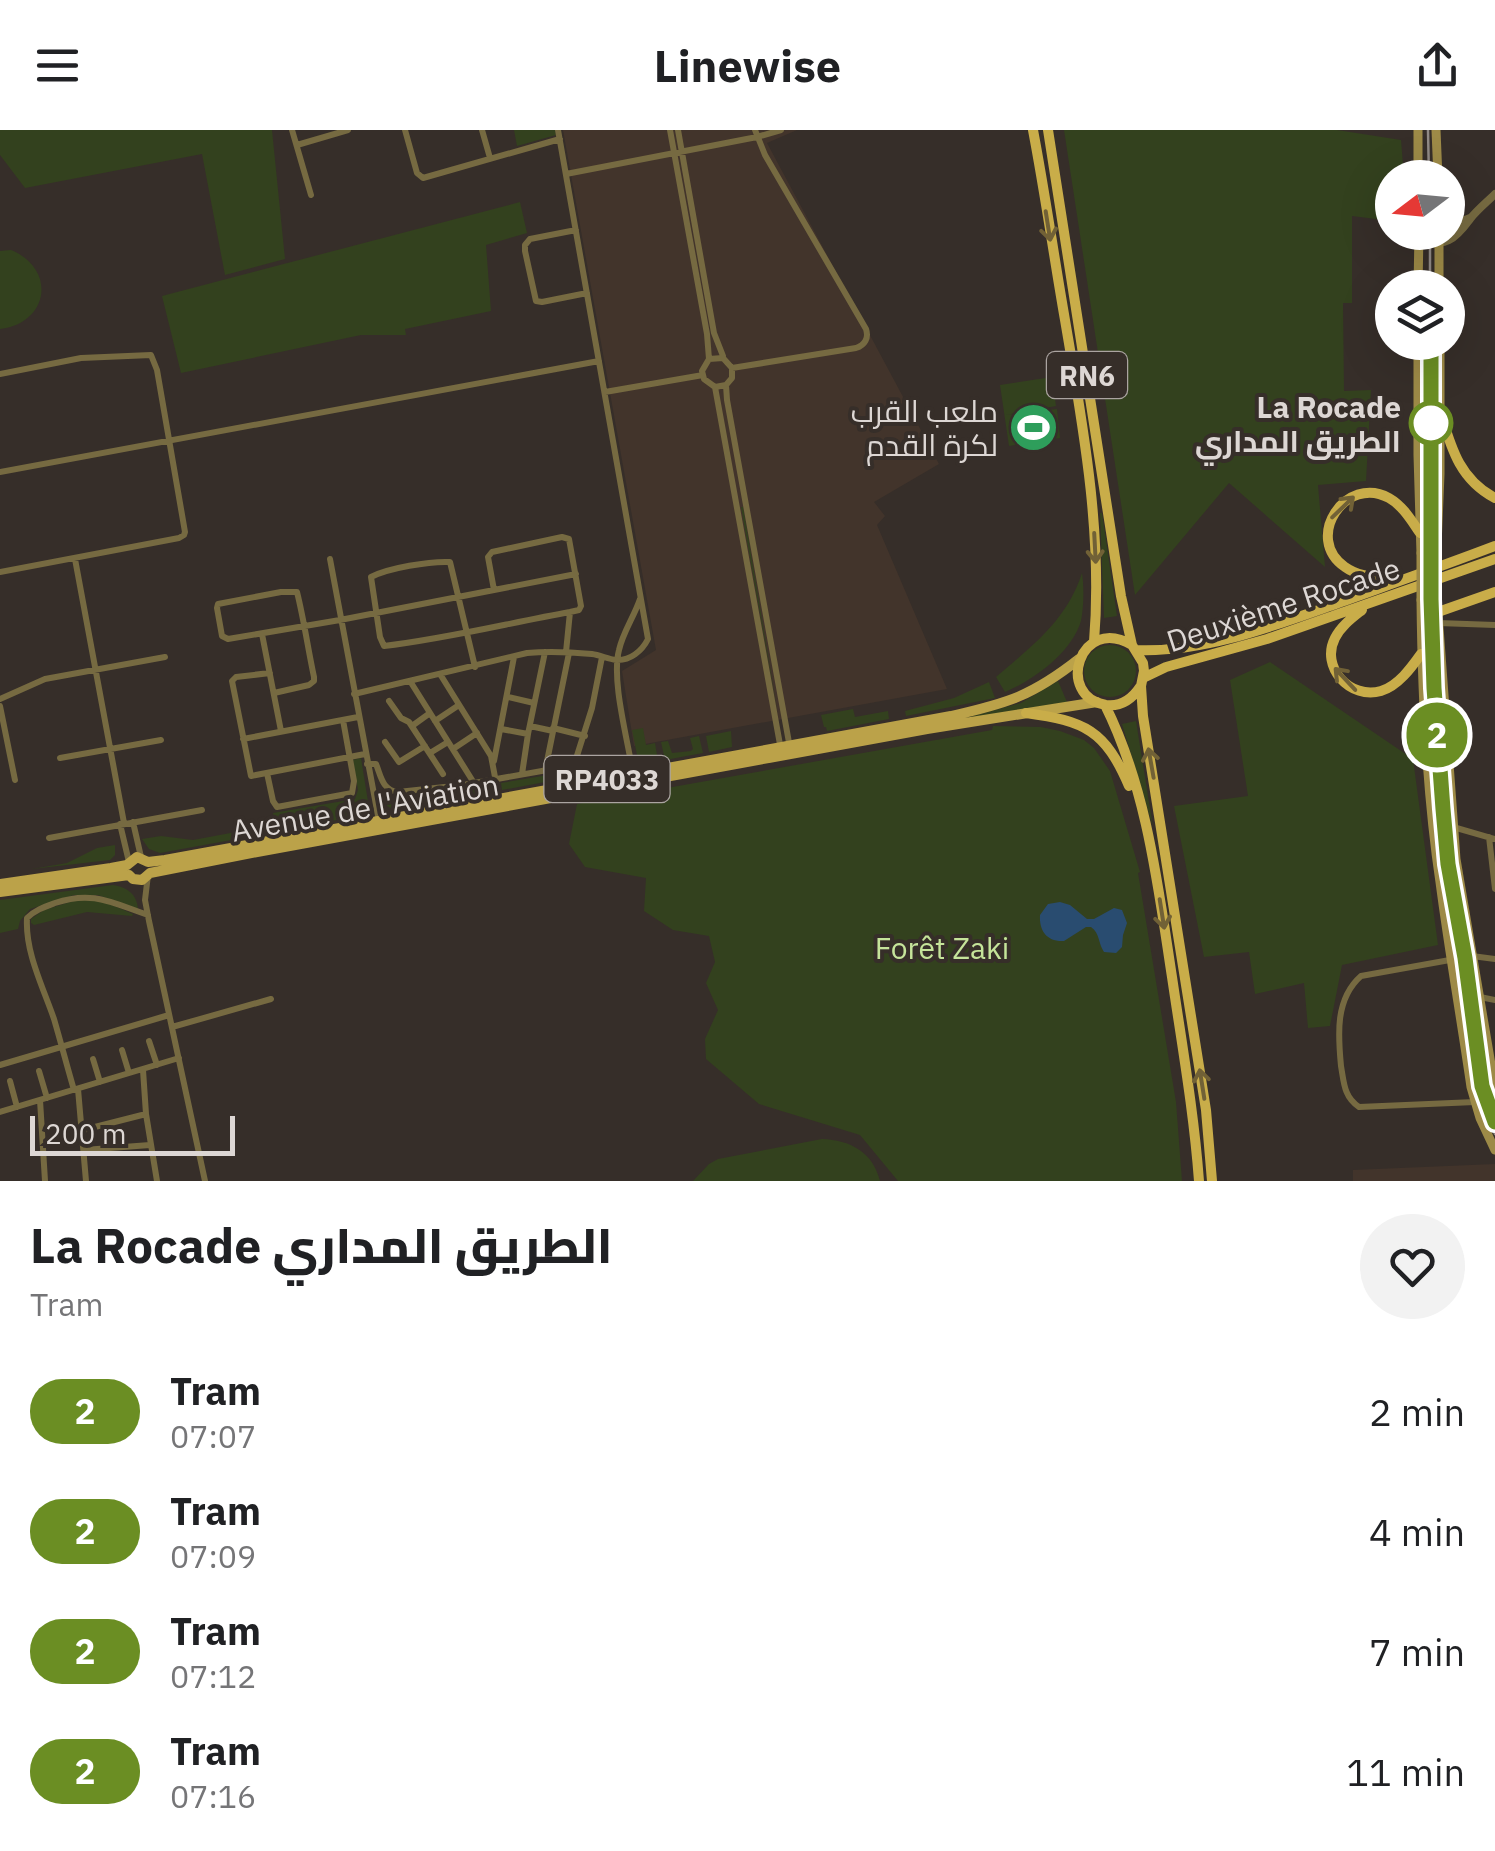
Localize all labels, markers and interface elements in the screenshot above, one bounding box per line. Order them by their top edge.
text: Linewise [654,36,841,94]
icon: menu [30,38,85,93]
icon: share [1410,38,1465,93]
north arrow [1375,160,1465,250]
map controls [1375,160,1465,360]
one-way arrow [1040,210,1058,242]
button: layers [1375,270,1465,360]
road number: RN6 [1047,352,1127,398]
place label: La Rocade الطريق المداري [1195,387,1401,466]
place label: ملعب القرب لكرة القدم [851,391,998,466]
sports icon: ملعب القرب لكرة القدم [1007,401,1059,453]
marker: La Rocade الطريق المداري [1410,402,1452,444]
one-way arrow [1329,496,1355,520]
one-way arrow [1086,531,1105,563]
street label: Deuxième Rocade [1161,548,1405,660]
one-way arrow [1334,666,1358,692]
line badge: 2 [1404,702,1470,768]
text: 2 [1426,712,1448,758]
one-way arrow [1141,747,1160,780]
road number: RP4033 [544,756,670,802]
street label: Avenue de l'Aviation [228,764,502,850]
one-way arrow [1154,898,1172,930]
park label: Forêt Zaki [875,928,1009,967]
one-way arrow [1192,1068,1211,1101]
scale bar [30,1111,235,1156]
text: 200 m [45,1115,126,1152]
text: La Rocade الطريق المداري [30,1214,613,1276]
button: heart [1360,1214,1465,1319]
text: Tram [30,1283,104,1325]
text: Tram [170,1366,261,1415]
text: 2 min [1369,1387,1465,1436]
text: 2 [74,1388,96,1434]
text: 07:07 [170,1415,256,1457]
text: Tram [170,1486,261,1535]
text: 4 min [1369,1507,1465,1556]
text: 2 [74,1508,96,1554]
text: 07:09 [170,1535,256,1577]
text: Tram [170,1606,261,1655]
text: 7 min [1369,1627,1465,1676]
text: 2 [74,1628,96,1674]
text: 07:12 [170,1655,256,1697]
text: Tram [170,1726,261,1775]
text: 11 min [1346,1747,1465,1796]
text: 2 [74,1748,96,1794]
text: 07:16 [170,1775,256,1817]

